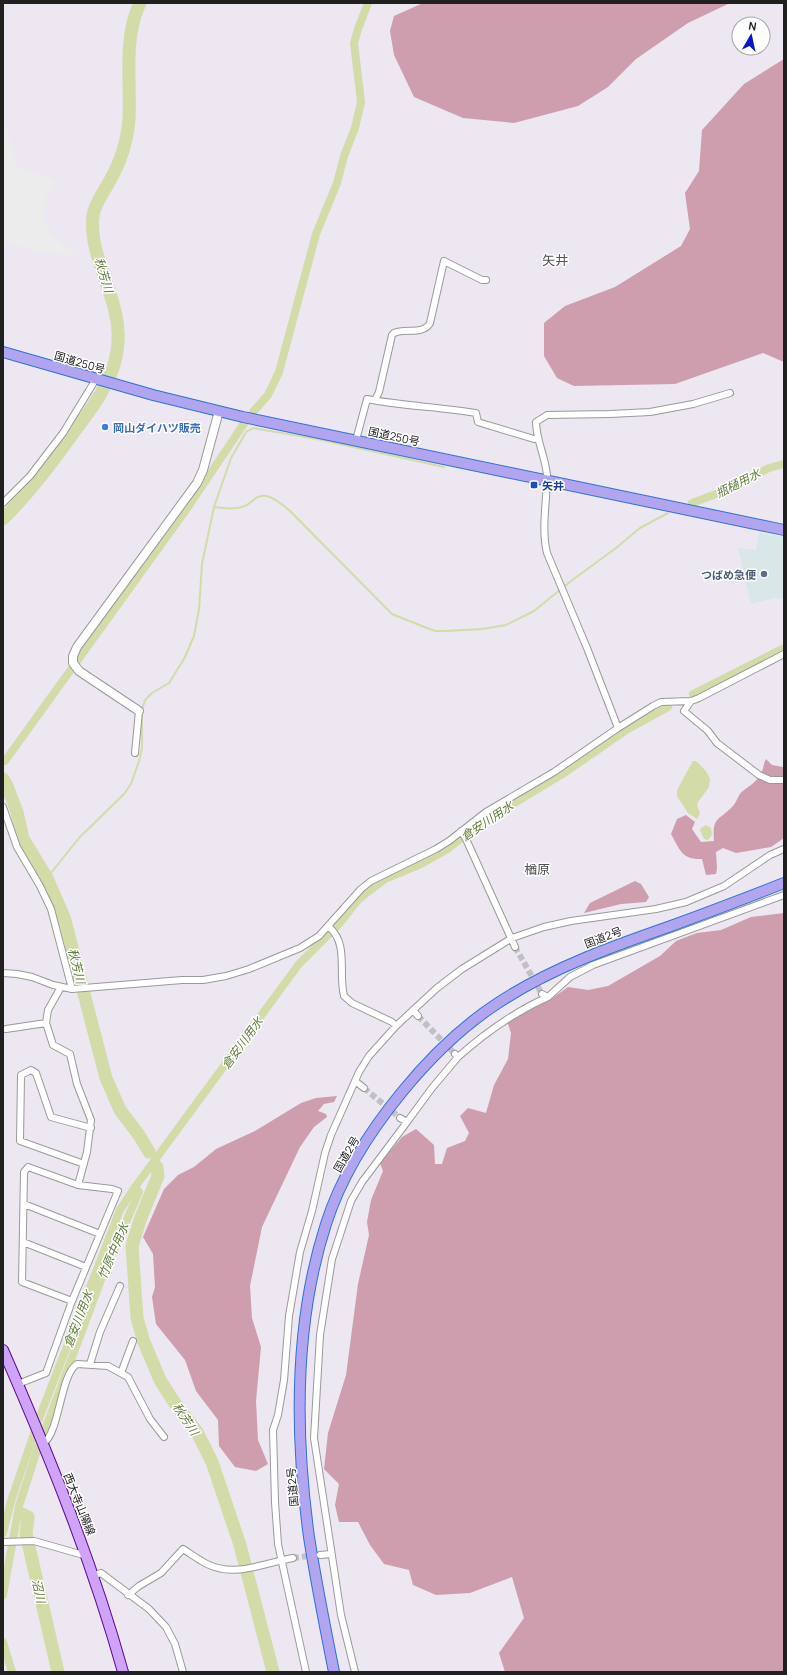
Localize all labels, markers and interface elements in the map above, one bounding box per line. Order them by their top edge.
north arrow [731,16,771,56]
text: N [748,18,758,34]
district label: 矢井 [542,251,568,269]
water label: 秋芳川 [91,255,118,297]
street label: 国道250号 [53,348,107,376]
place label: 岡山ダイハツ販売 [113,420,201,435]
marker: 岡山ダイハツ販売 [100,422,110,432]
street label: 国道250号 [367,423,421,449]
water label: 瓶樋用水 [713,464,765,501]
place label: 矢井 [542,478,564,493]
marker: 矢井 [529,480,539,490]
place label: つばめ急便 [701,567,757,582]
marker: つばめ急便 [759,569,769,579]
water label: 倉安川用水 [457,796,518,845]
district label: 楢原 [524,860,550,878]
street label: 国道2号 [582,923,624,951]
water label: 秋芳川 [64,946,90,987]
water label: 倉安川用水 [217,1012,268,1072]
street label: 国道2号 [330,1133,362,1175]
water label: 竹原中用水 [93,1218,133,1282]
water label: 倉安川用水 [59,1286,97,1350]
water label: 秋芳川 [169,1399,204,1440]
street label: 国道2号 [283,1467,301,1507]
street label: 西大寺山陽線 [61,1471,99,1537]
water label: 沼川 [28,1577,50,1607]

